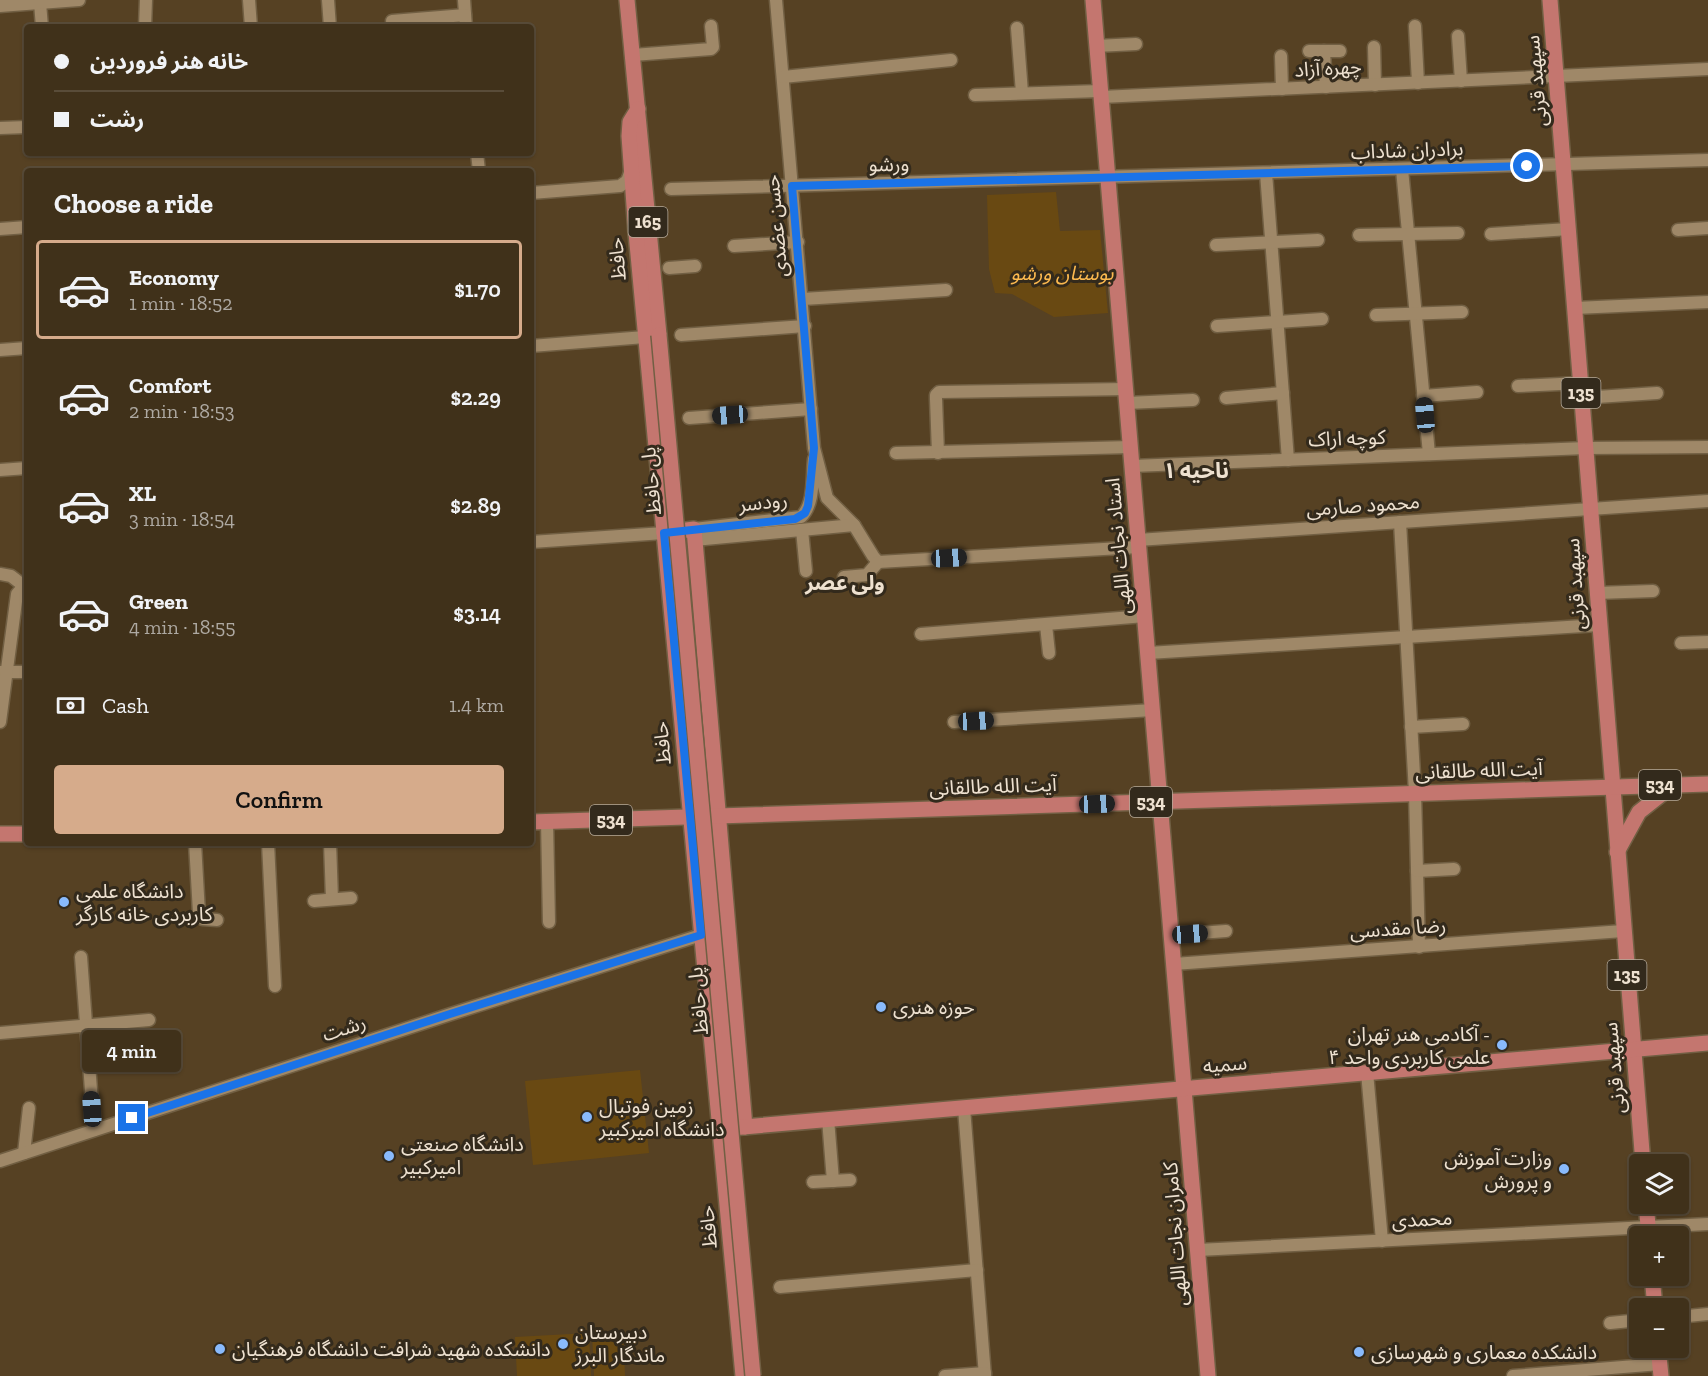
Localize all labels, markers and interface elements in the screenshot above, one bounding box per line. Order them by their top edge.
street label: سپهبد قرنی [1520,34,1553,128]
text: خانه هنر فروردین [90,48,248,75]
street label: چهره آزاد [1294,54,1362,83]
text: رشت [90,106,144,133]
street label: برادران شاداب [1350,136,1464,164]
street label: ورشو [868,152,910,176]
route start [1513,152,1540,179]
street label: حسن عضدی [760,174,792,278]
text: Choose a ride [54,188,213,220]
road number: 165 [628,207,668,237]
street label: حافظ [603,236,631,282]
park label: بوستان ورشو [1011,261,1114,285]
icon: car [57,263,111,317]
text: Economy [129,264,219,291]
text: $1.70 [454,276,501,303]
text: 1 min · 18:52 [129,291,233,315]
icon: car [57,371,111,425]
text: Comfort [129,372,211,399]
road number: 135 [1562,378,1600,408]
text: $2.29 [450,384,501,411]
car [1414,396,1436,434]
text: 2 min · 18:53 [129,399,235,423]
car [711,405,749,425]
street label: کوچه اراک [1308,425,1387,452]
street label: پل حافظ [636,446,667,516]
district label: ناحیه ۱ [1163,457,1229,484]
street label: استاد نجات اللهی [1100,477,1136,615]
icon: car [57,479,111,533]
text: XL [129,480,156,507]
street label: رودسر [736,487,789,517]
street label: محمود صارمی [1305,489,1421,521]
text: $2.89 [450,492,501,519]
text: 3 min · 18:54 [129,507,235,531]
street label: سپهبد قرنی [1560,537,1591,631]
car [931,548,967,568]
district label: ولی عصر [804,570,885,595]
icon: car [57,587,111,641]
text: Green [129,588,188,615]
text: $3.14 [453,600,501,627]
text: 4 min · 18:55 [129,615,236,639]
icon: cash [54,689,87,722]
text: Cash [102,692,149,719]
text: 1.4 km [449,693,504,717]
car [958,711,994,731]
street label: حافظ [648,720,676,766]
street label: آیت الله طالقانی [1415,756,1544,784]
button: Confirm [54,765,504,834]
road number: 534 [1639,770,1681,800]
street label: آیت الله طالقانی [929,772,1058,800]
road number: 534 [1130,787,1172,817]
car [1079,794,1115,814]
road number: 534 [590,805,632,835]
place label: دانشگاه علمی کاربردی خانه کارگر [75,879,214,926]
marker: دانشگاه علمی کاربردی خانه کارگر [57,895,71,909]
street label: رضا مقدسی [1349,913,1447,943]
car [1171,924,1209,944]
road number: 135 [1608,960,1646,990]
street label: پل حافظ [683,966,714,1036]
place label: حوزه هنری [893,995,975,1019]
marker: حوزه هنری [874,1000,888,1014]
street label: رشت [319,1010,369,1046]
street label: سپهبد قرنی [1598,1021,1631,1115]
place label: آکادمی هنر تهران - علمی کاربردی واحد ۴ [1328,1022,1490,1069]
callout: 4 min [82,1031,182,1073]
marker: آکادمی هنر تهران - علمی کاربردی واحد ۴ [1495,1038,1509,1052]
text: 4 min [106,1039,157,1063]
street label: سمیه [1202,1050,1248,1078]
car [82,1090,102,1128]
place label: زمین فوتبال دانشگاه امیرکبیر [598,1094,725,1141]
route end [118,1104,145,1131]
marker: زمین فوتبال دانشگاه امیرکبیر [580,1110,594,1124]
place label: دانشگاه صنعتی امیرکبیر [400,1132,524,1179]
place label: وزارت آموزش و پرورش [1444,1146,1552,1194]
marker: دانشگاه صنعتی امیرکبیر [382,1149,396,1163]
map controls [1629,1154,1689,1358]
button: layers [1629,1154,1689,1214]
street label: کامران نجات اللهی [1158,1161,1192,1307]
marker: وزارت آموزش و پرورش [1557,1162,1571,1176]
street label: حافظ [694,1204,722,1250]
street label: محمدی [1391,1205,1453,1233]
button: + [1629,1226,1689,1286]
button: − [1629,1298,1689,1358]
place label: دبیرستان ماندگار البرز [574,1320,665,1367]
place label: دانشکده شهید شرافت دانشگاه فرهنگیان [232,1337,551,1361]
marker: دبیرستان ماندگار البرز [556,1337,570,1351]
place label: دانشکده معماری و شهرسازی [1371,1340,1597,1364]
marker: دانشکده شهید شرافت دانشگاه فرهنگیان [213,1342,227,1356]
marker: دانشکده معماری و شهرسازی [1352,1345,1366,1359]

